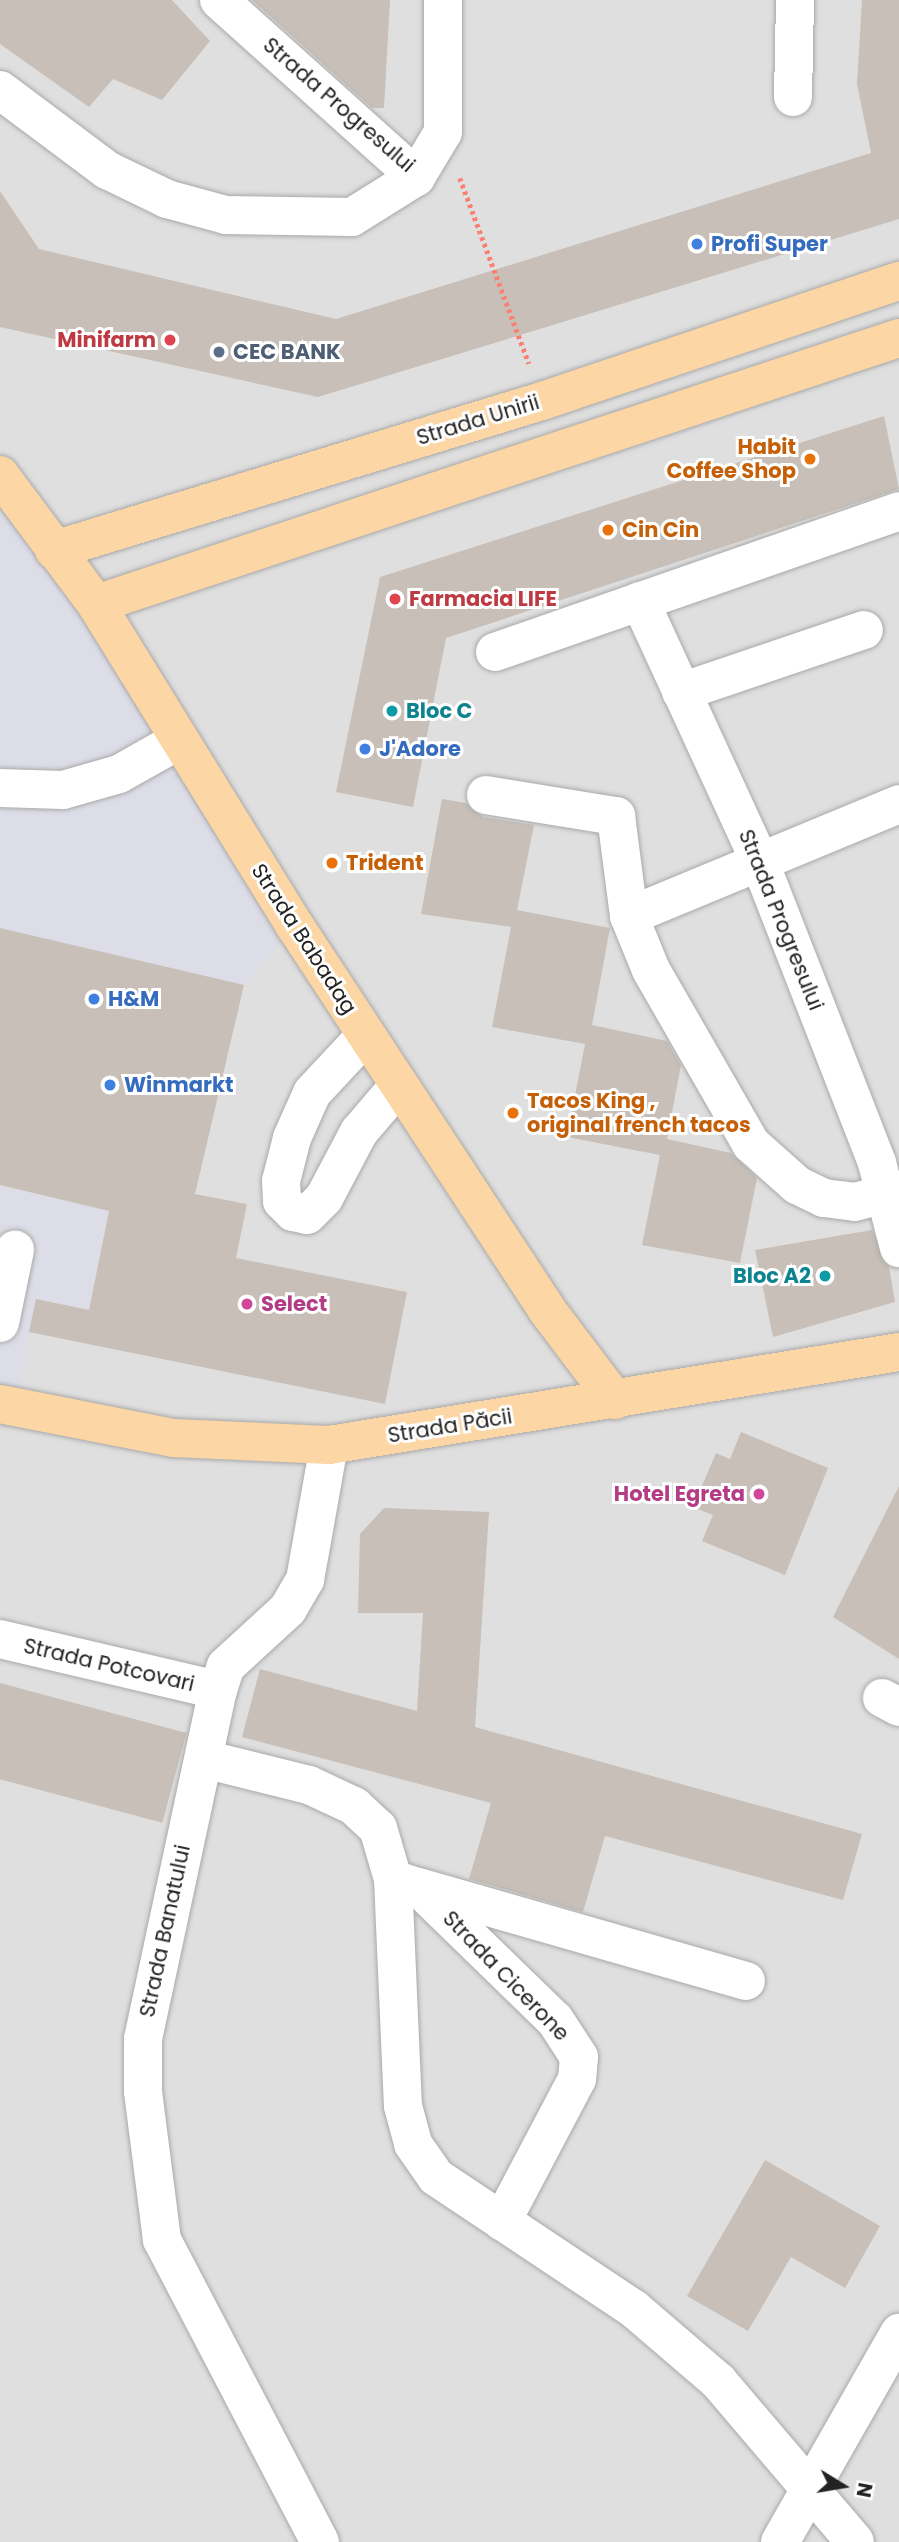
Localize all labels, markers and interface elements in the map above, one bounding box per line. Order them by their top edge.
street label: Strada Progresului [258,32,420,178]
place label: Profi Super [711,231,828,257]
marker: Profi Super [689,236,705,252]
place label: Minifarm [57,327,156,353]
marker: Minifarm [162,332,178,348]
place label: CEC BANK [233,339,341,365]
marker: CEC BANK [211,344,227,360]
street label: Strada Unirii [414,389,542,451]
place label: Habit Coffee Shop [666,434,796,484]
marker: Habit Coffee Shop [802,451,818,467]
place label: Cin Cin [622,517,699,543]
marker: Cin Cin [600,522,616,538]
place label: Farmacia LIFE [409,586,557,612]
marker: Farmacia LIFE [387,591,403,607]
place label: Bloc C [406,698,473,724]
marker: Bloc C [384,703,400,719]
place label: J'Adore [379,736,461,762]
marker: J'Adore [357,741,373,757]
street label: Strada Progresului [733,826,829,1014]
place label: Trident [346,850,423,876]
marker: Trident [324,855,340,871]
street label: Strada Babadag [246,859,362,1019]
place label: H&M [108,986,159,1012]
marker: H&M [86,991,102,1007]
place label: Winmarkt [124,1072,233,1098]
marker: Winmarkt [102,1077,118,1093]
place label: Tacos King , original french tacos [527,1088,751,1138]
marker: Tacos King , original french tacos [505,1105,521,1121]
place label: Bloc A2 [733,1263,811,1289]
marker: Bloc A2 [817,1268,833,1284]
place label: Select [261,1291,327,1317]
marker: Select [239,1296,255,1312]
street label: Strada Păcii [386,1404,514,1448]
place label: Hotel Egreta [614,1481,745,1507]
marker: Hotel Egreta [751,1486,767,1502]
street label: Strada Potcovari [21,1633,197,1697]
street label: Strada Banatului [134,1843,196,2019]
street label: Strada Cicerone [438,1906,574,2046]
north arrow [808,2451,878,2521]
text: N [849,2481,879,2500]

